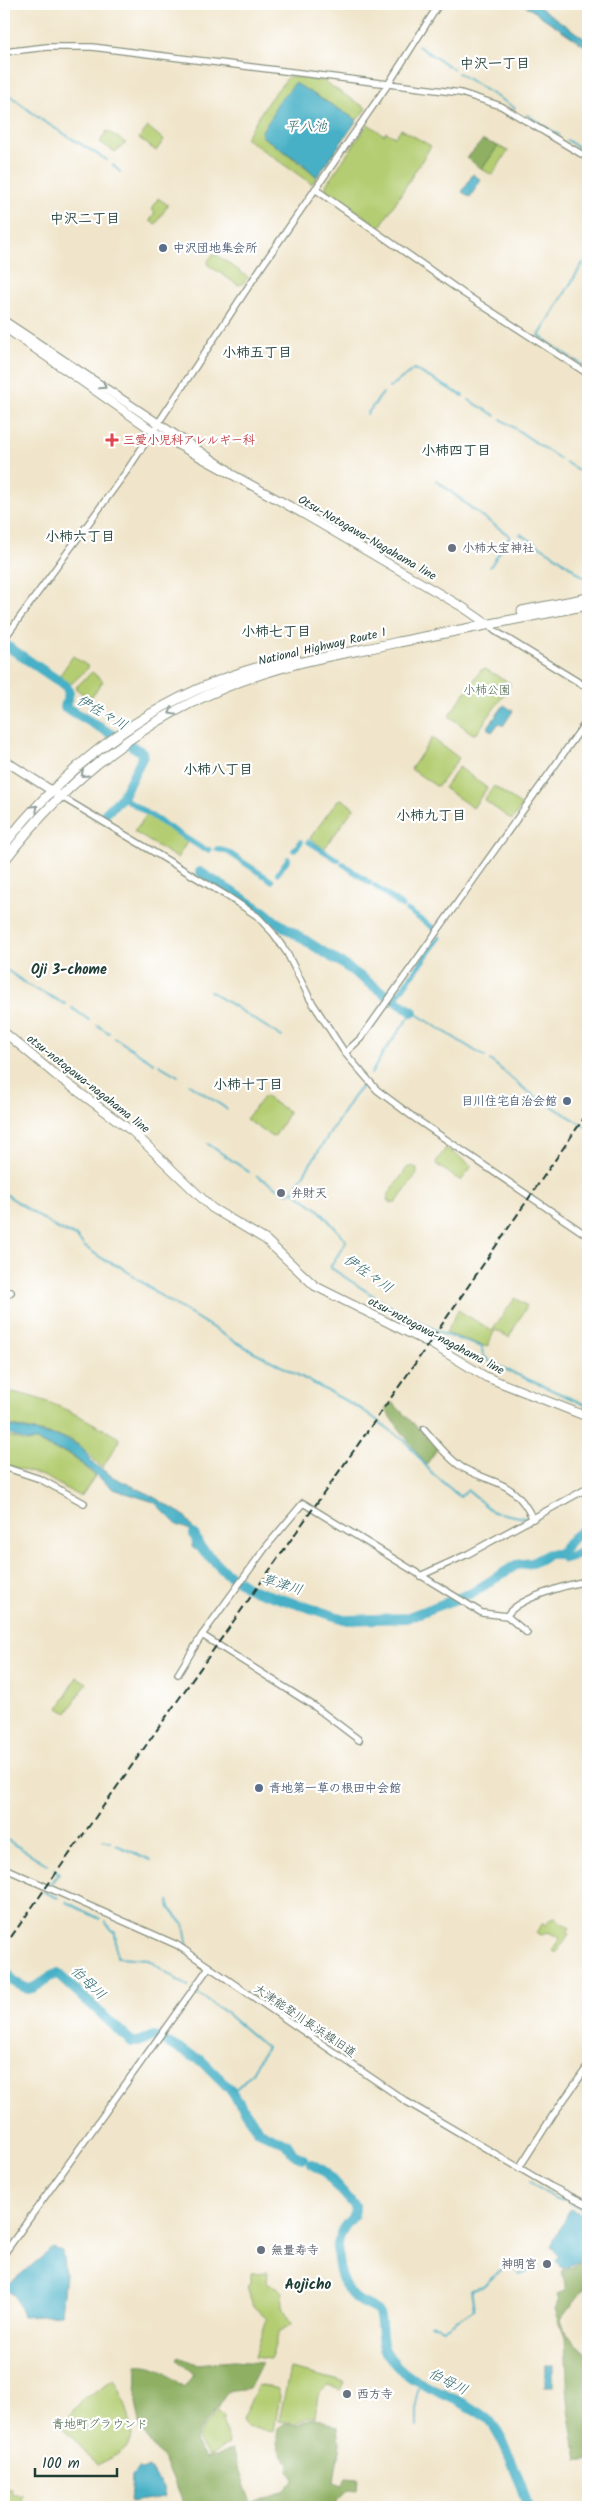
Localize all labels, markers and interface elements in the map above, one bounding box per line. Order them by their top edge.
district label: 中沢一丁目 [460,53,530,75]
water label: 平八池 [285,116,328,138]
district label: 中沢二丁目 [50,208,120,230]
place label: 中沢団地集会所 [173,239,258,258]
marker: 中沢団地集会所 [157,242,169,254]
district label: 小柿五丁目 [222,342,292,364]
one-way arrow [97,380,106,390]
place label: 三愛小児科アレルギー科 [123,431,255,450]
marker: 三愛小児科アレルギー科 [105,433,119,447]
district label: 小柿四丁目 [421,440,491,462]
street label: Otsu-Notogawa-Nagahama line [294,490,440,586]
district label: 小柿六丁目 [45,526,115,548]
place label: 小柿大宝神社 [462,539,534,558]
marker: 小柿大宝神社 [446,542,458,554]
district label: 小柿七丁目 [241,621,311,643]
street label: National Highway Route 1 [256,623,388,671]
park label: 小柿公園 [463,681,511,700]
water label: 伊佐々川 [72,689,132,737]
one-way arrow [168,706,177,716]
district label: 小柿八丁目 [183,759,253,781]
one-way arrow [81,768,90,777]
one-way arrow [29,804,38,813]
district label: 小柿九丁目 [396,805,466,827]
district label: Oji 3-chome [31,959,107,981]
street label: otsu-notogawa-nagahama line [22,1030,154,1139]
district label: 小柿十丁目 [213,1074,283,1096]
place label: 目川住宅自治会館 [461,1092,557,1111]
marker: 目川住宅自治会館 [561,1095,573,1107]
place label: 弁財天 [291,1184,327,1203]
marker: 弁財天 [275,1187,287,1199]
water label: 伊佐々川 [339,1249,397,1299]
street label: otsu-notogawa-nagahama line [364,1292,508,1380]
water label: 草津川 [259,1568,305,1602]
place label: 青地第一草の根田中会館 [269,1779,401,1798]
marker: 青地第一草の根田中会館 [253,1782,265,1794]
water label: 伯母川 [65,1961,111,2005]
street label: 大津能登川長浜線旧道 [250,1980,360,2062]
place label: 無量寿寺 [271,2241,319,2260]
marker: 無量寿寺 [255,2244,267,2256]
place label: 神明宮 [501,2255,537,2274]
marker: 神明宮 [541,2258,553,2270]
district label: Aojicho [285,2273,332,2297]
water label: 伯母川 [424,2363,472,2401]
place label: 西方寺 [357,2385,393,2404]
marker: 西方寺 [341,2388,353,2400]
park label: 青地町グラウンド [52,2415,148,2434]
scale bar [35,2446,118,2478]
text: 100 m [42,2452,80,2476]

